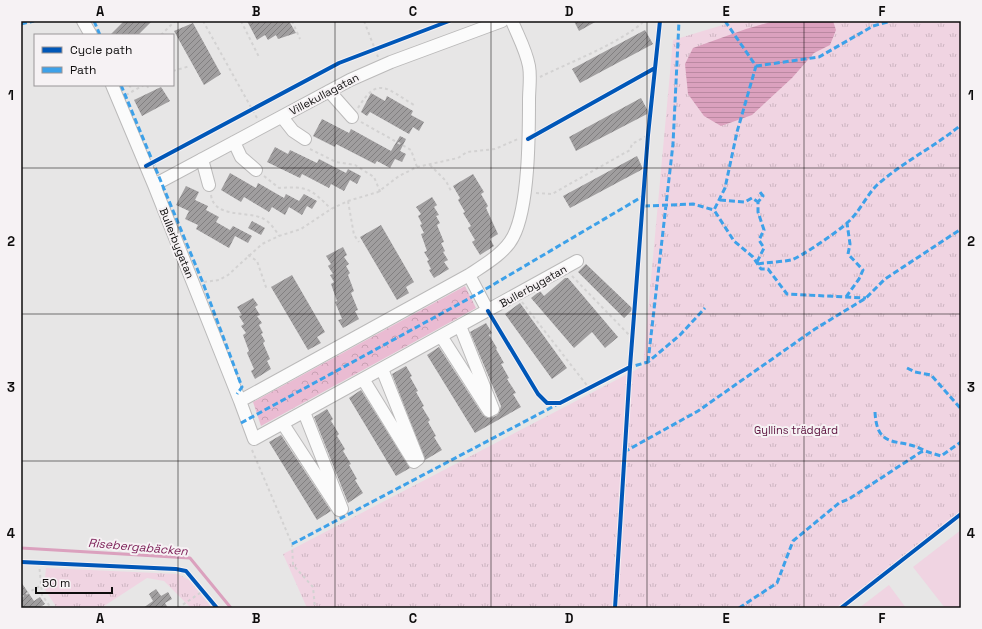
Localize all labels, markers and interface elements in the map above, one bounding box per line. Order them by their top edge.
text: A [96,3,105,20]
text: B [252,3,261,20]
text: C [409,3,417,20]
text: D [565,3,574,20]
text: E [722,3,730,20]
text: F [879,3,886,20]
legend [34,34,174,86]
text: Cycle path [70,42,132,58]
text: Path [70,62,96,78]
street label: Villekullagatan [287,70,361,118]
text: 1 [8,87,14,104]
text: 1 [968,87,974,104]
street label: Bullerbygatan [156,206,198,280]
text: 2 [7,233,15,250]
text: 2 [967,233,975,250]
street label: Bullerbygatan [497,262,569,310]
text: 3 [7,379,15,396]
text: 3 [967,379,975,396]
park label: Gyllins trädgård [754,423,838,437]
text: 4 [7,525,15,542]
text: 4 [967,525,975,542]
water label: Risebergabäcken [88,535,189,559]
scale bar [36,569,112,595]
text: 50 m [42,575,70,591]
text: A [96,610,105,627]
text: B [252,610,261,627]
text: C [409,610,417,627]
text: D [565,610,574,627]
text: E [722,610,730,627]
text: F [879,610,886,627]

